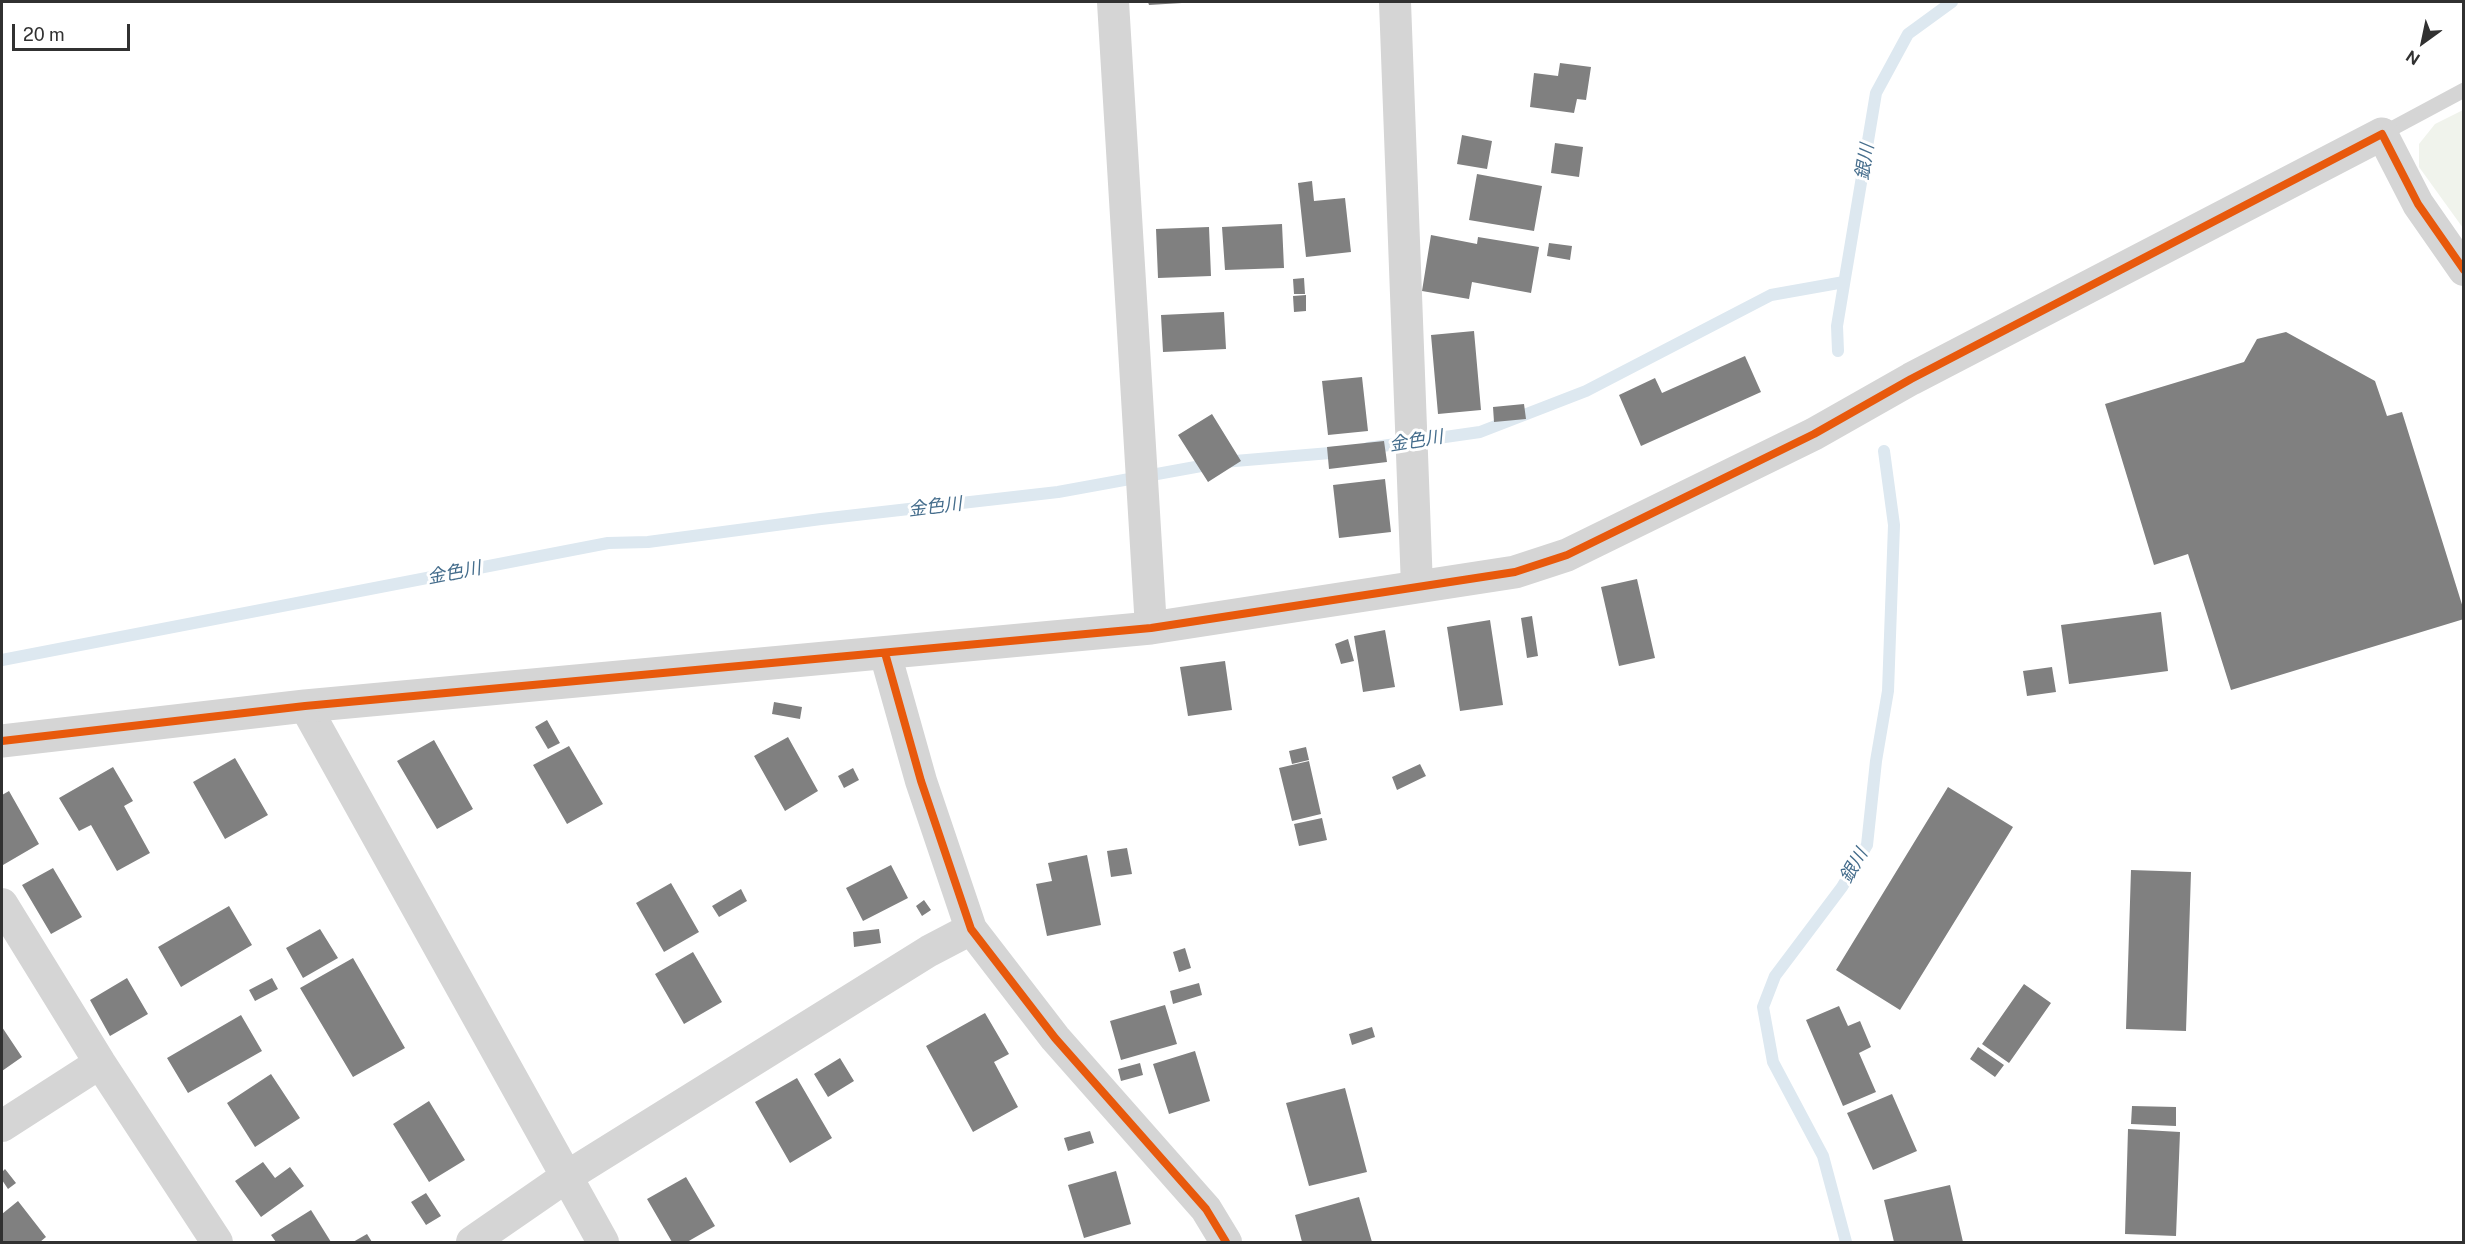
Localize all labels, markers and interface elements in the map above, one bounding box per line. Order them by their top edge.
scale bar [15,12,134,50]
north arrow [2393,12,2453,72]
text: 20 m [23,24,65,45]
text: N [2403,46,2423,69]
water label: 銀川 [1852,143,1878,181]
water label: 金色川 [1388,426,1444,456]
water label: 金色川 [907,493,963,521]
water label: 金色川 [425,557,483,589]
water label: 銀川 [1836,845,1872,887]

